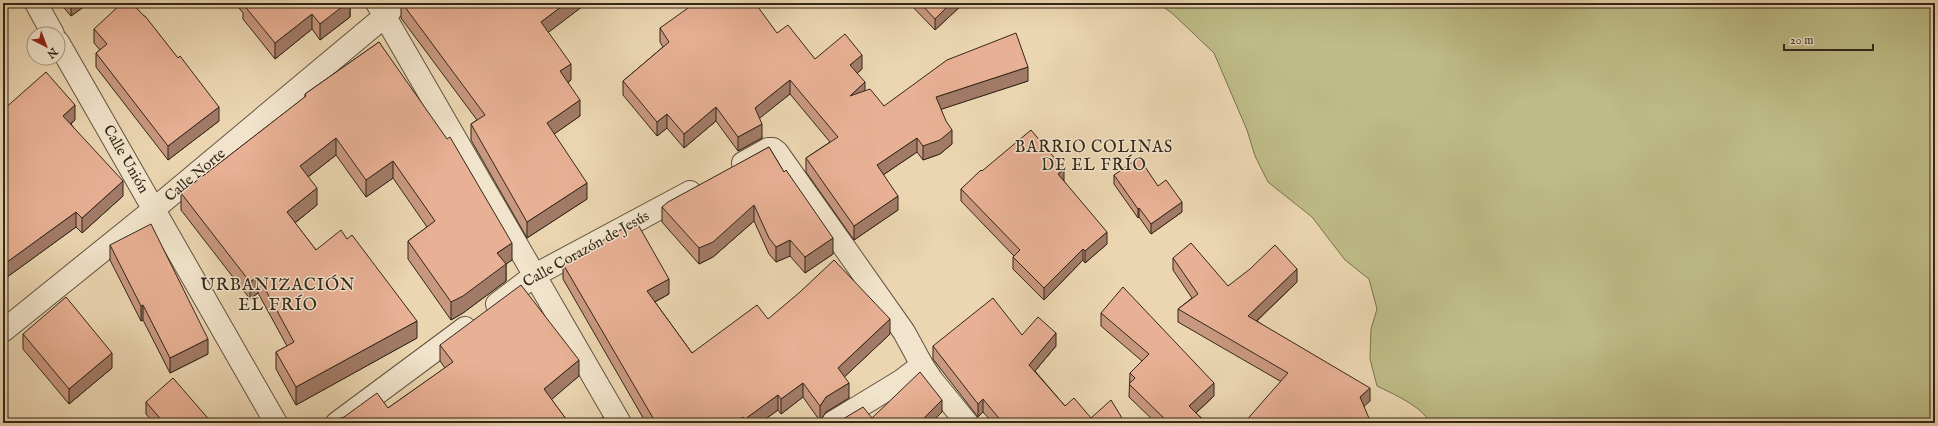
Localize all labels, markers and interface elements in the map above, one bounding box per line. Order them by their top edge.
north arrow [26,26,66,66]
scale bar [1784,26,1873,52]
text: 20 m [1790,33,1813,48]
text: N [43,44,61,61]
street label: Calle Unión [99,121,153,197]
district label: BARRIO COLINAS DE EL FRÍO [1015,138,1173,176]
street label: Calle Norte [161,144,229,206]
street label: Calle Corazón de Jesús [519,206,653,292]
district label: URBANIZACIÓN EL FRÍO [200,274,356,316]

